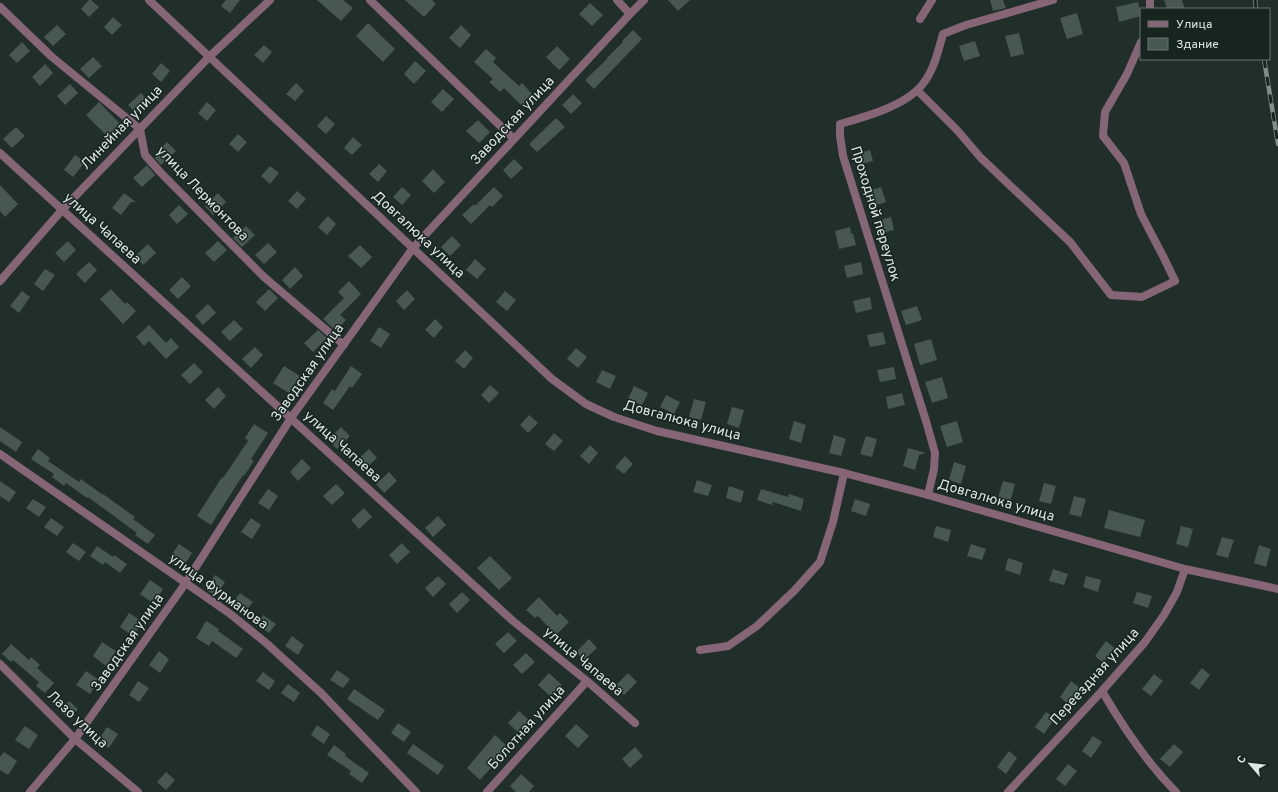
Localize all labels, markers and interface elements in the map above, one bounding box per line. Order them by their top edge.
legend [1140,8,1270,60]
text: Улица [1176,17,1212,33]
text: Здание [1176,37,1219,53]
street label: Заводская улица [467,73,559,169]
street label: Линейная улица [77,82,167,174]
street label: улица Лермонтова [152,143,252,245]
street label: Проходной переулок [846,144,904,284]
street label: Довгалюка улица [368,188,468,282]
street label: улица Чапаева [60,190,144,268]
street label: Заводская улица [268,321,348,425]
street label: Довгалюка улица [622,397,742,445]
street label: улица Чапаева [300,408,384,486]
street label: Довгалюка улица [936,476,1056,526]
street label: улица Фурманова [165,550,271,634]
street label: Заводская улица [88,591,168,695]
street label: улица Чапаева [540,624,626,700]
street label: Переездная улица [1047,625,1143,729]
street label: Болотная улица [485,682,569,774]
street label: Лазо улица [43,688,111,752]
north arrow [1230,744,1270,784]
text: С [1234,753,1250,766]

